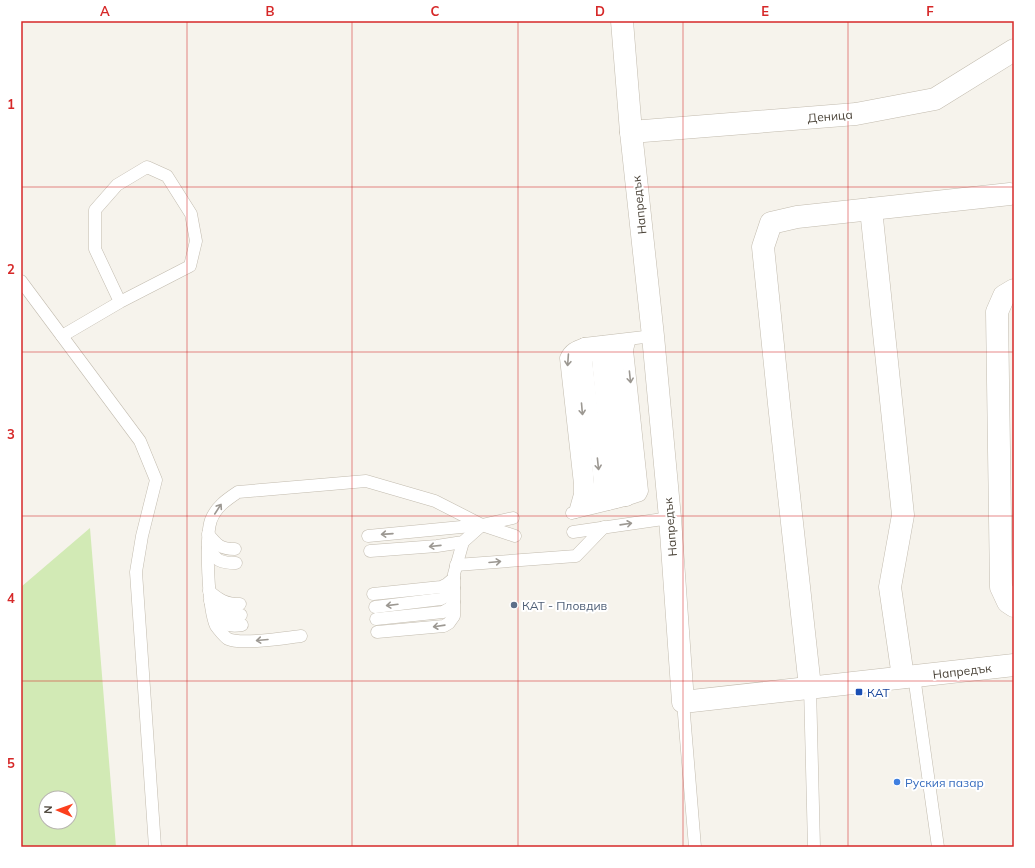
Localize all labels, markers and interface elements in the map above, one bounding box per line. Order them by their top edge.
text: A [100,3,110,19]
text: B [266,3,275,19]
text: C [431,3,440,19]
text: D [595,3,605,19]
text: E [761,3,769,19]
text: F [926,3,934,19]
text: 1 [7,96,15,112]
street label: Деница [807,107,853,125]
street label: Напредък [628,174,650,235]
text: 2 [7,261,15,277]
one-way arrow [564,353,571,366]
one-way arrow [626,370,634,383]
one-way arrow [578,402,585,415]
text: 3 [7,426,15,442]
one-way arrow [594,457,602,470]
street label: Напредък [660,496,680,557]
one-way arrow [213,504,222,515]
one-way arrow [619,520,632,528]
one-way arrow [381,531,394,538]
one-way arrow [429,542,442,550]
one-way arrow [488,559,501,566]
text: 4 [7,590,15,606]
place label: КАТ - Пловдив [522,598,608,613]
marker: КАТ - Пловдив [509,600,519,610]
one-way arrow [386,601,399,609]
one-way arrow [433,622,446,630]
one-way arrow [256,636,269,644]
street label: Напредък [932,660,993,682]
place label: КАТ [867,685,891,700]
marker: КАТ [854,687,864,697]
text: 5 [7,755,15,771]
place label: Руския пазар [905,775,984,790]
marker: Руския пазар [892,777,902,787]
north arrow [38,790,78,830]
text: N [41,805,55,814]

